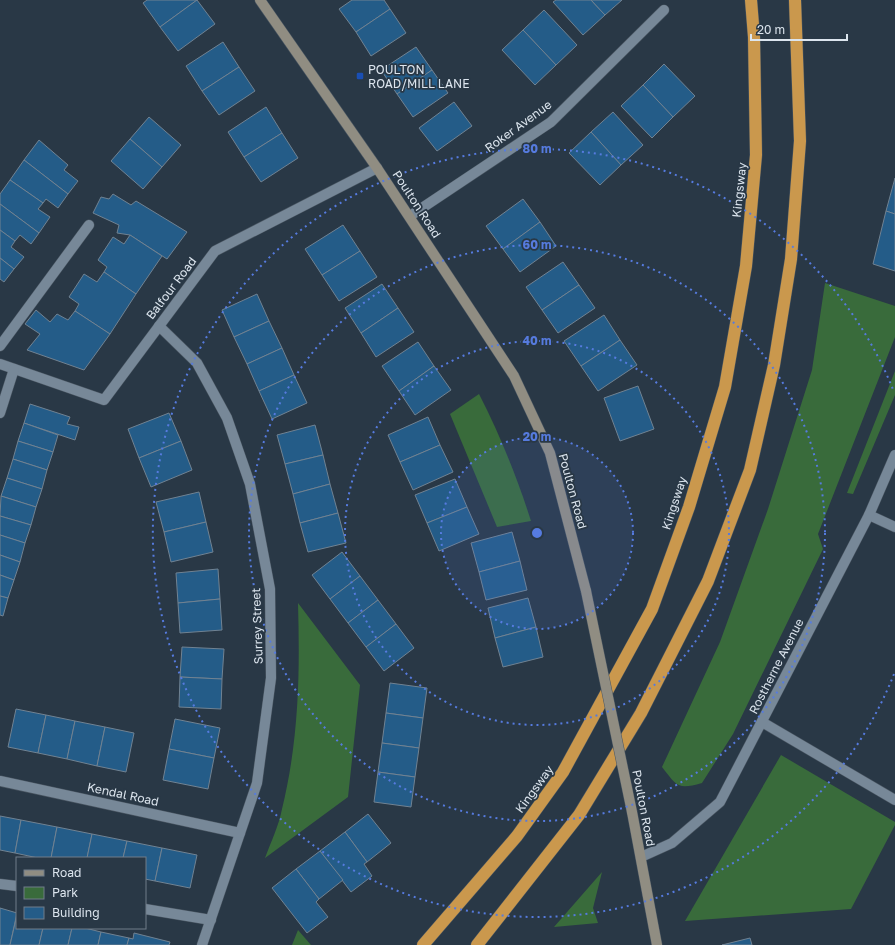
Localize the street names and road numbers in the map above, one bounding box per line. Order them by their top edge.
street label: Roker Avenue [482,97,554,155]
street label: Kingsway [729,161,749,218]
street label: Poulton Road [390,167,444,241]
street label: Balfour Road [143,254,199,322]
street label: Poulton Road [556,452,590,530]
street label: Kingsway [658,474,690,532]
street label: Surrey Street [248,587,266,664]
street label: Rostherne Avenue [745,616,807,716]
street label: Kingsway [512,762,557,816]
street label: Poulton Road [629,768,659,848]
street label: Kendal Road [86,779,160,809]

